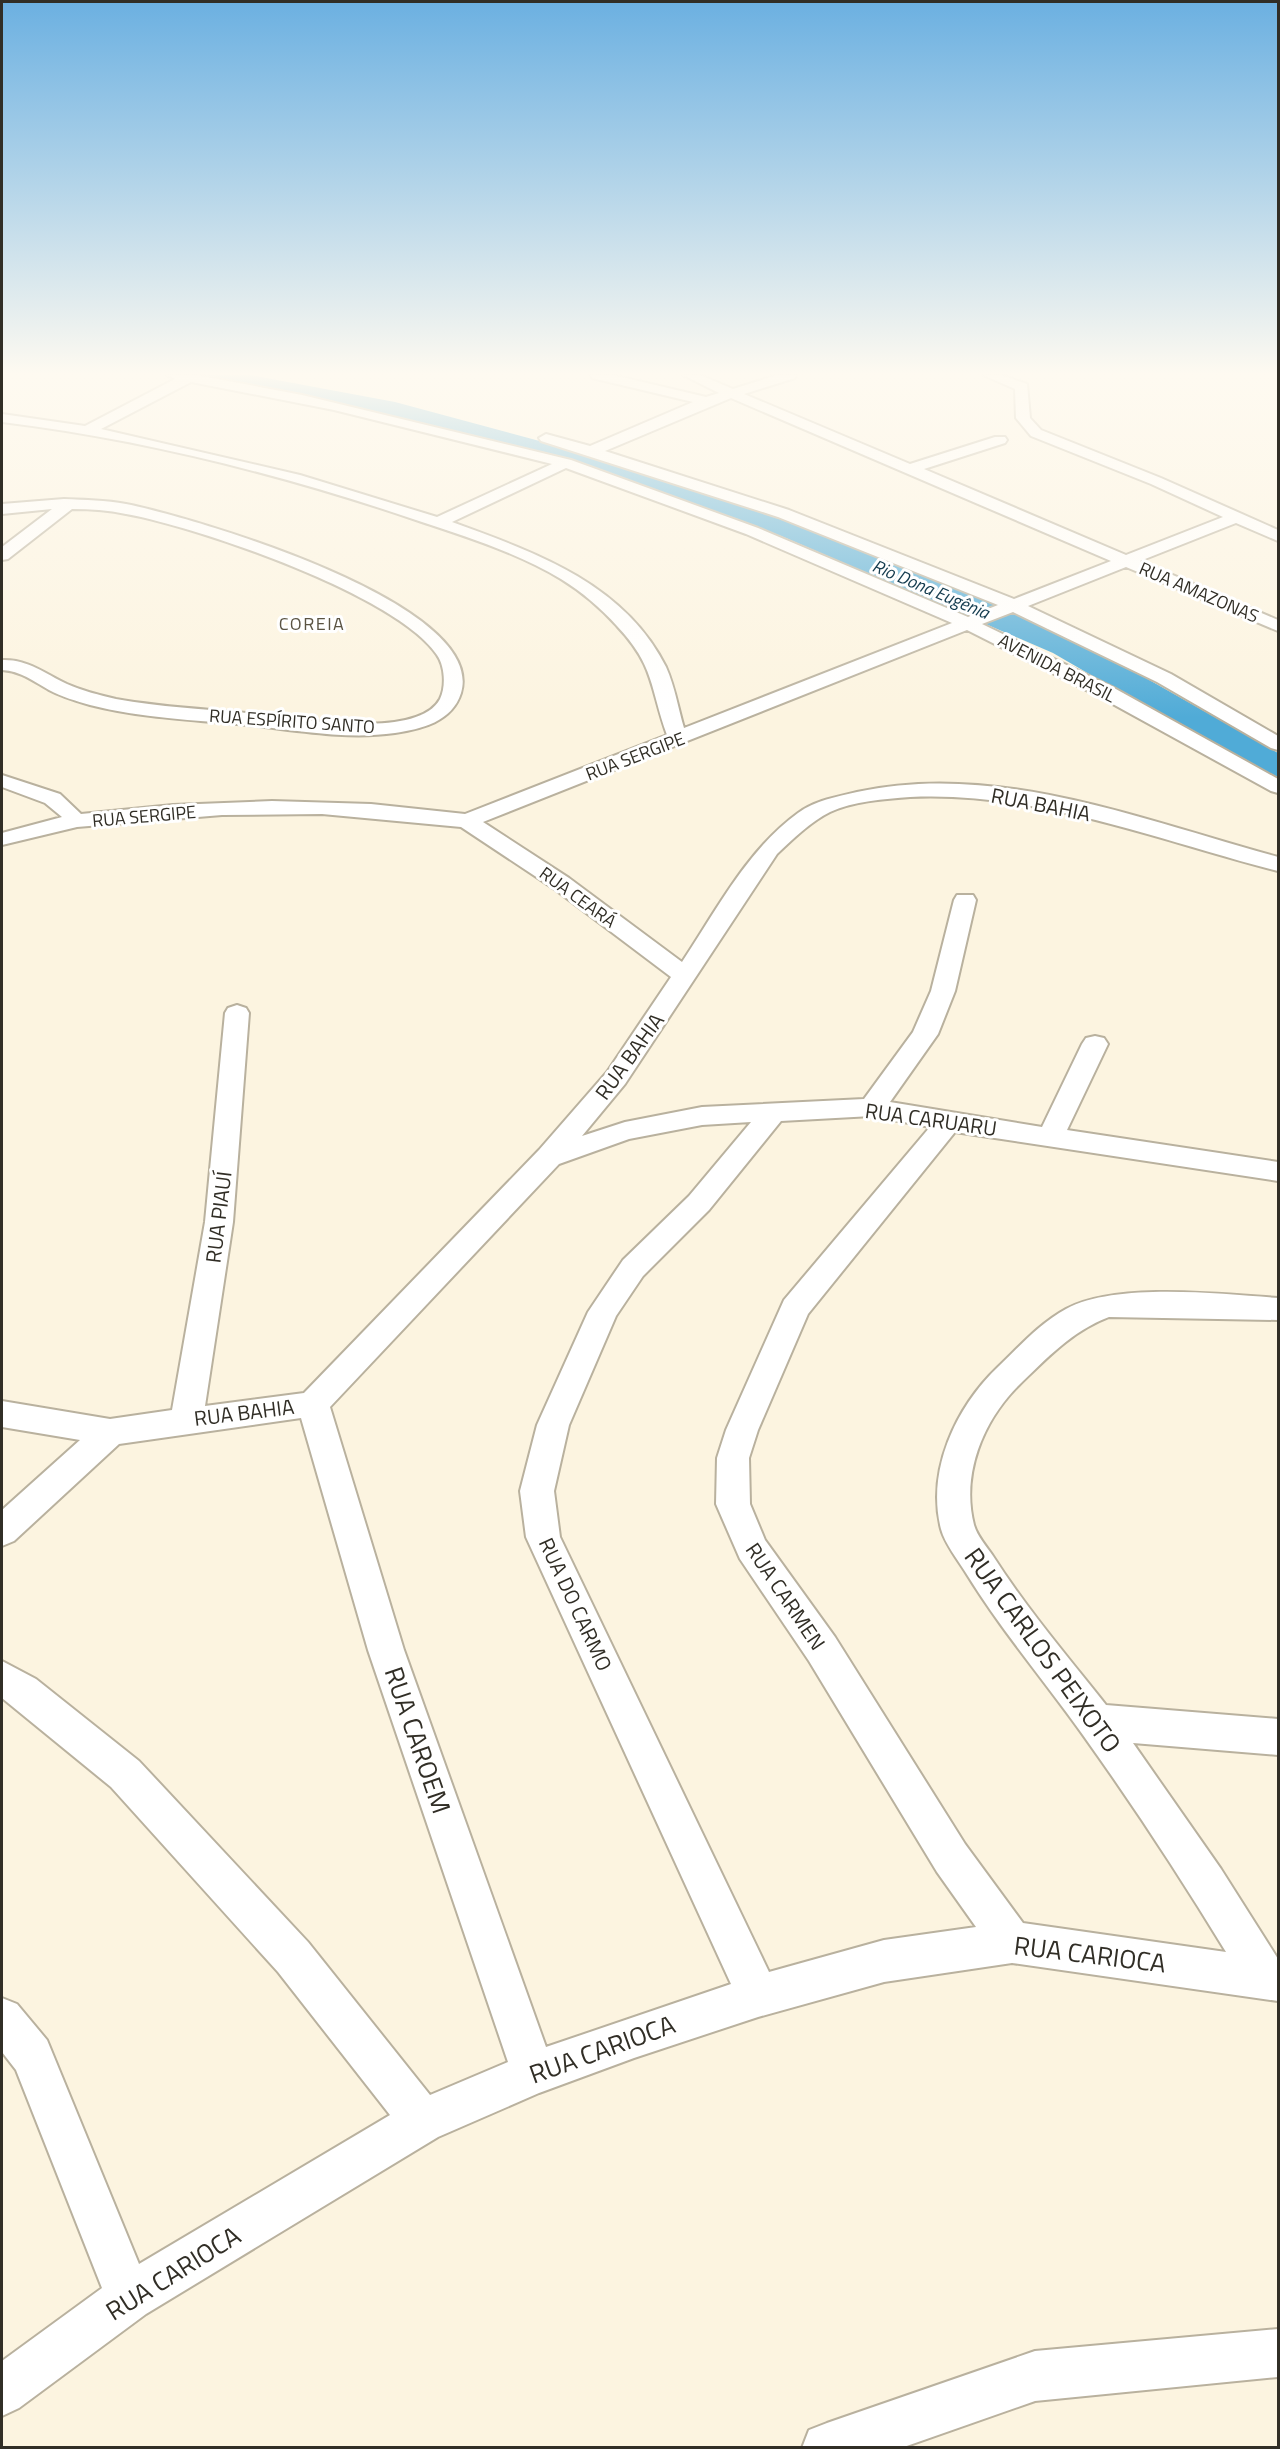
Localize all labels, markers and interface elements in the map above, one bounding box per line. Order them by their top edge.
water label: Rio Dona Eugênia [868,552,995,626]
street label: RUA AMAZONAS [1135,555,1263,629]
district label: COREIA [279,610,345,637]
street label: AVENIDA BRASIL [994,627,1121,709]
street label: RUA ESPÍRITO SANTO [208,702,376,740]
street label: RUA SERGIPE [582,725,689,787]
street label: RUA BAHIA [989,779,1094,829]
street label: RUA SERGIPE [91,798,197,834]
street label: RUA CEARÁ [534,860,622,934]
street label: RUA BAHIA [587,1006,672,1106]
street label: RUA CARUARU [863,1094,999,1144]
street label: RUA PIAUÍ [197,1169,240,1265]
street label: RUA BAHIA [192,1390,296,1434]
street label: RUA DO CARMO [531,1532,621,1676]
street label: RUA CARMEN [738,1536,834,1656]
street label: RUA CARLOS PEIXOTO [955,1539,1131,1761]
street label: RUA CAROEM [375,1661,461,1819]
street label: RUA CARIOCA [1012,1925,1168,1983]
street label: RUA CARIOCA [524,2005,680,2093]
street label: RUA CARIOCA [98,2216,248,2330]

